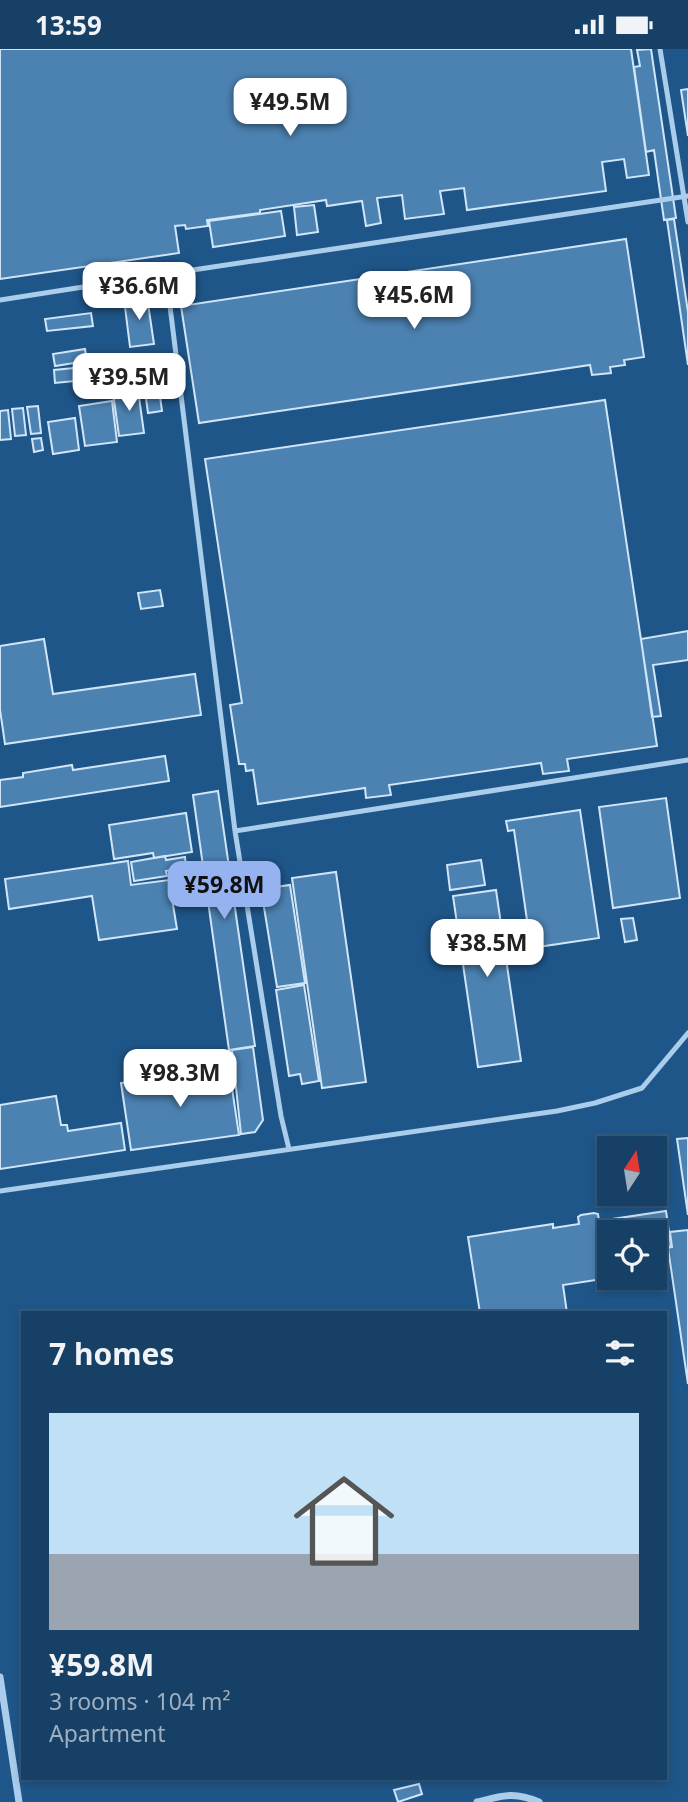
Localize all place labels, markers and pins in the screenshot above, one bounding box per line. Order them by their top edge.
pin: ¥49.5M [233,78,347,138]
pin: ¥36.6M [82,263,196,322]
pin: ¥45.6M [357,271,471,331]
pin: ¥39.5M [72,353,186,413]
pin: ¥59.8M [167,861,281,921]
pin: ¥38.5M [430,919,544,979]
pin: ¥98.3M [123,1049,237,1109]

